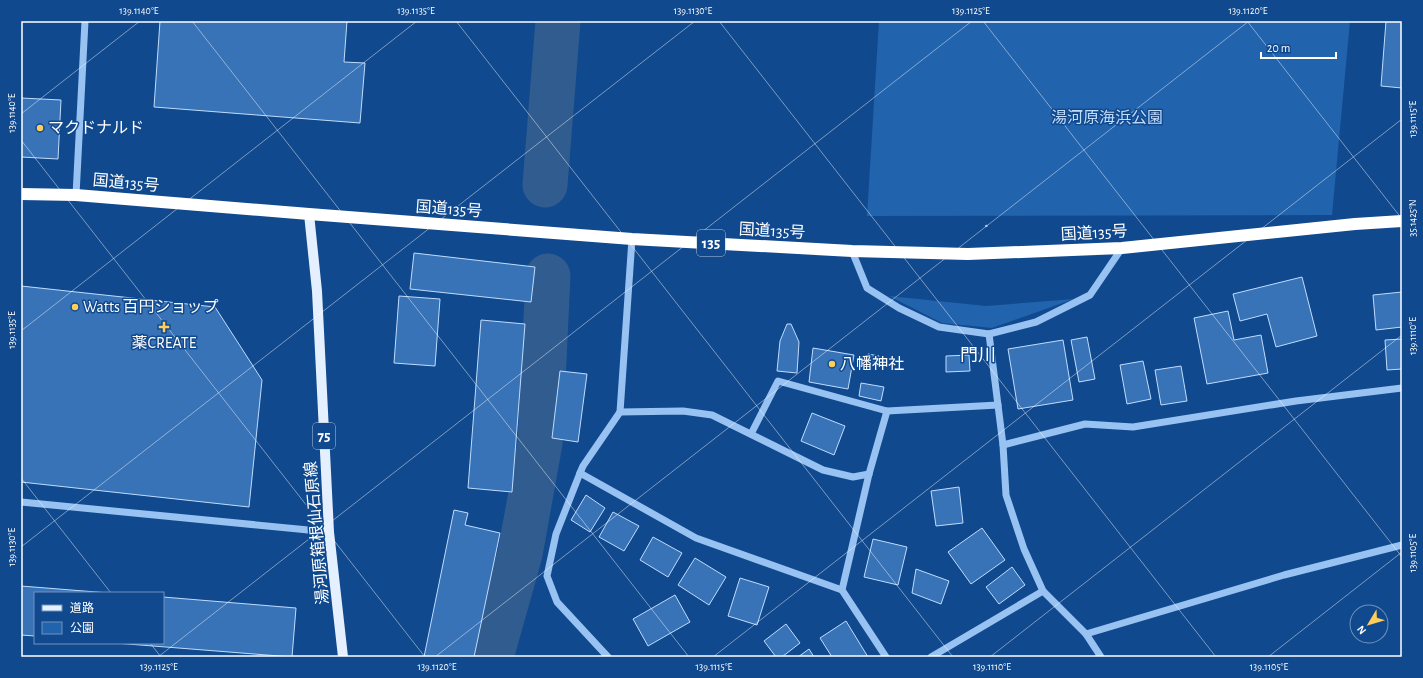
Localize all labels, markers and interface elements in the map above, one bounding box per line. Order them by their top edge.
text: 139.1140°E [119,6,159,16]
text: 139.1135°E [397,6,435,16]
text: 139.1130°E [674,6,712,16]
text: 139.1125°E [952,6,990,16]
text: 139.1120°E [1228,6,1268,16]
scale bar [1261,34,1336,60]
text: 20 m [1267,42,1290,54]
text: 139.1140°E [7,93,17,133]
text: 139.1115°E [1408,100,1418,137]
park label: 湯河原海浜公園 [1051,109,1163,126]
place label: マクドナルド [48,120,144,136]
marker: マクドナルド [35,123,45,133]
street label: 国道135号 [92,171,160,194]
street label: 国道135号 [415,198,483,219]
text: 35.1425°N [1408,199,1418,237]
street label: 国道135号 [738,220,806,241]
street label: 国道135号 [1060,222,1128,243]
road number: 135 [697,230,725,256]
place label: Watts 百円ショップ [83,299,219,315]
marker: Watts 百円ショップ [70,302,80,312]
text: 139.1135°E [7,311,17,349]
text: 139.1110°E [1408,317,1418,355]
marker: 薬CREATE [159,322,169,332]
place label: 薬CREATE [132,335,197,351]
district label: 門川 [960,346,996,365]
place label: 八幡神社 [840,355,904,372]
marker: 八幡神社 [827,359,837,369]
road number: 75 [313,423,335,449]
street label: 湯河原箱根仙石原線 [302,461,331,606]
text: 139.1130°E [7,528,17,566]
text: 139.1105°E [1408,534,1418,572]
legend [34,592,164,644]
text: 道路 [70,601,94,614]
north arrow [1349,604,1389,644]
text: 公園 [70,622,94,634]
text: N [1355,623,1368,636]
text: 139.1125°E [140,662,178,672]
text: 139.1120°E [417,662,457,672]
text: 139.1115°E [696,662,733,672]
text: 139.1110°E [973,662,1011,672]
text: 139.1105°E [1250,662,1288,672]

